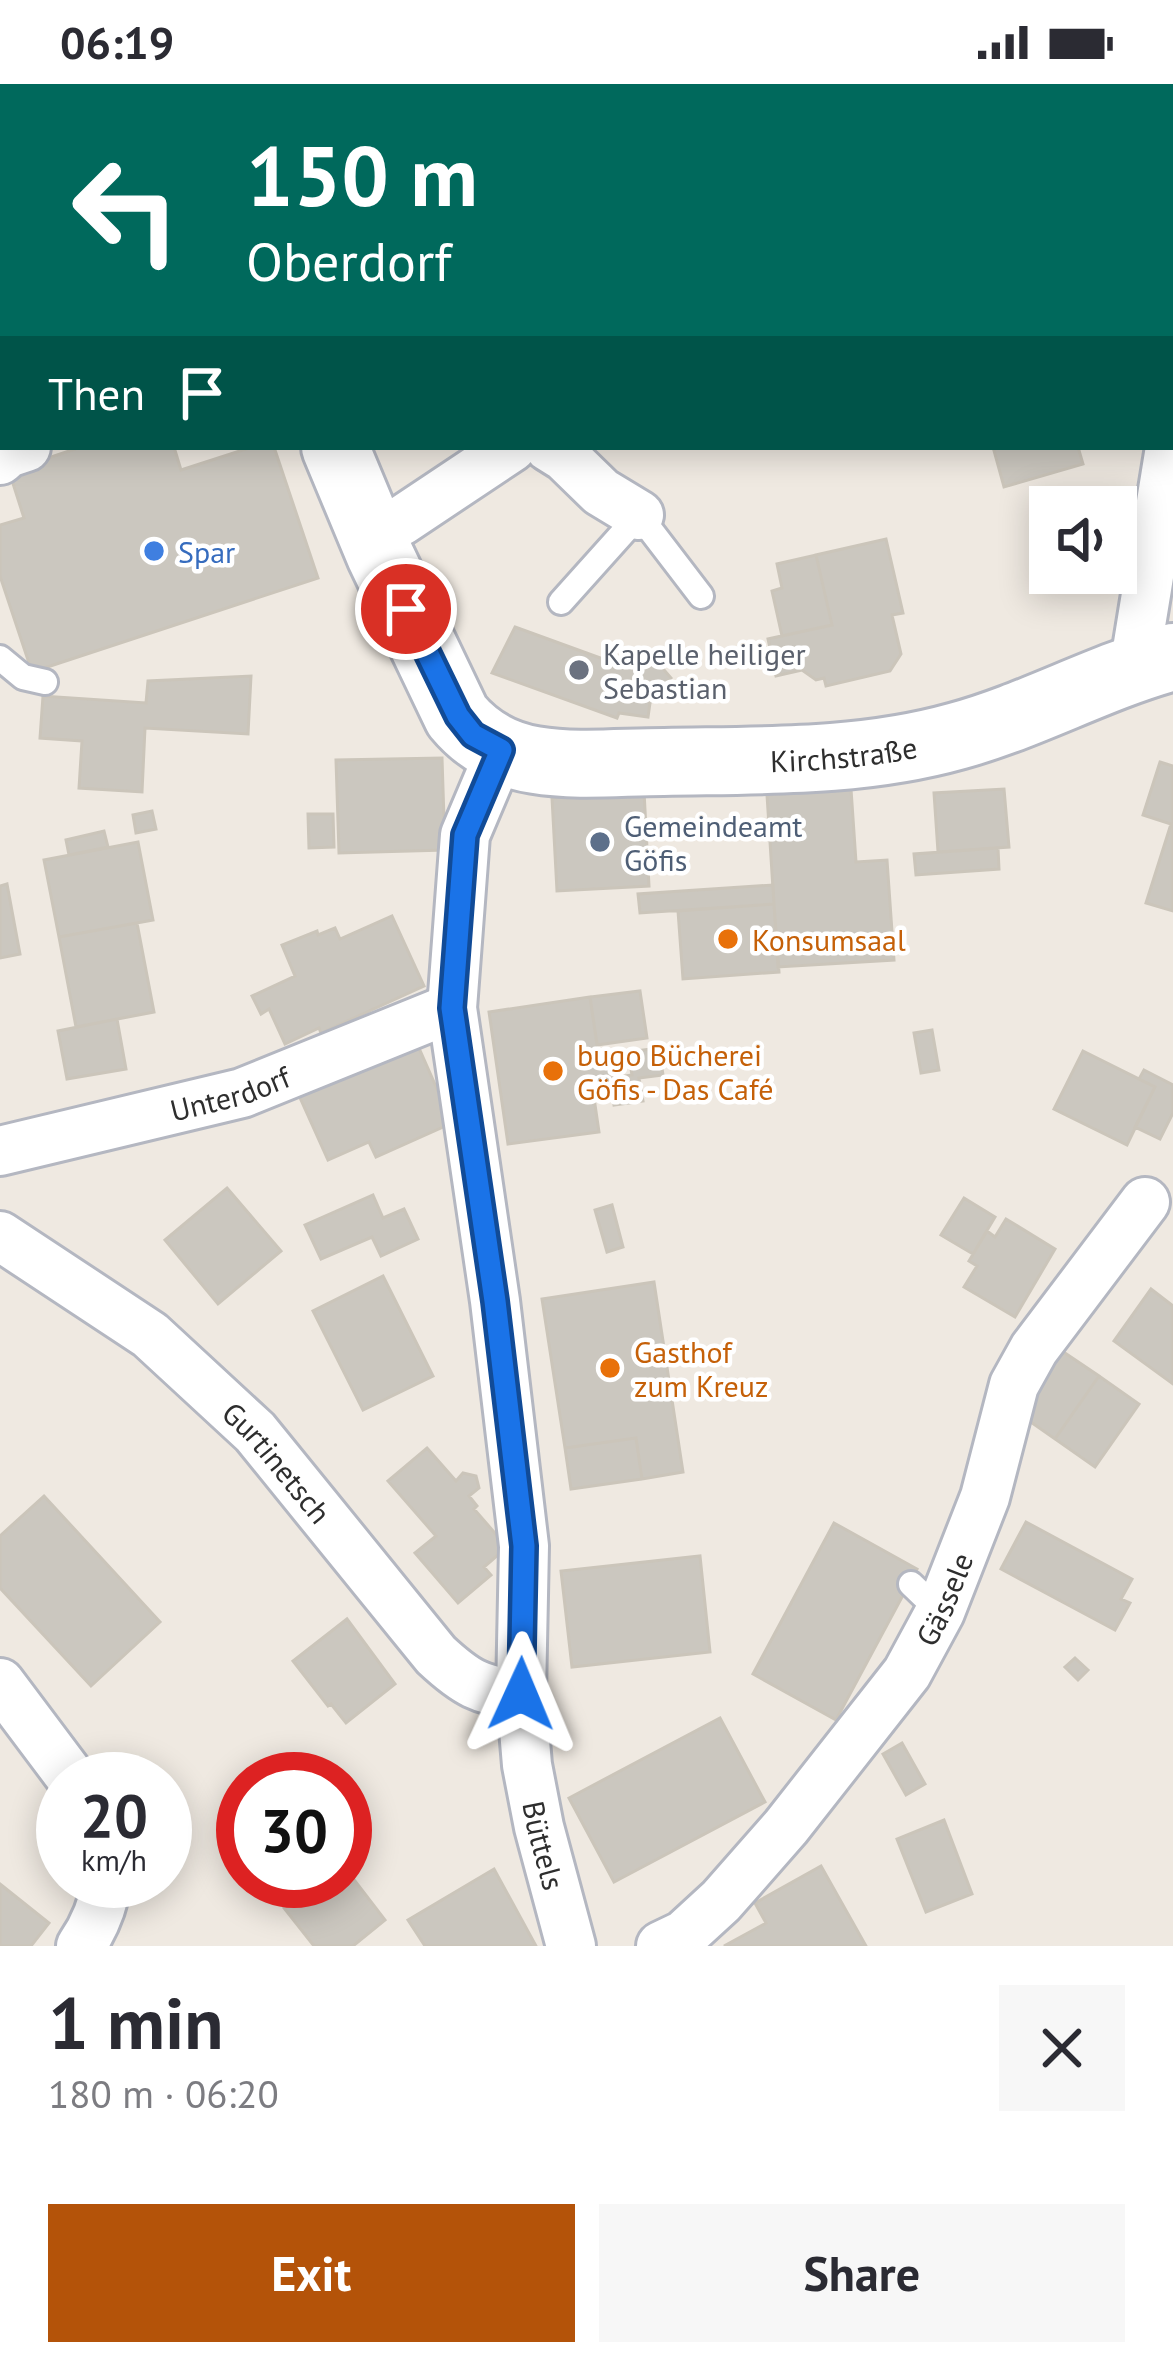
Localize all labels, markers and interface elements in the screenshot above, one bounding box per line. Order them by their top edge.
text: 06:19 [60,13,174,71]
text: 150 m [246,120,478,229]
icon: left [48,132,204,288]
text: Oberdorf [246,226,451,296]
icon: arrive [169,360,235,426]
text: Then [48,364,145,422]
map controls [1029,486,1137,594]
button: sound [1029,486,1137,594]
place label: Spar [178,532,235,571]
marker: Spar [141,538,167,564]
pin [355,558,457,660]
icon: arrive [373,576,439,642]
place label: Kapelle heiliger Sebastian [603,634,806,707]
marker: Kapelle heiliger Sebastian [566,657,592,683]
street label: Kirchstraße [769,727,920,780]
place label: Gemeindeamt Göfis [624,806,802,879]
marker: Gemeindeamt Göfis [587,829,613,855]
place label: Konsumsaal [752,920,906,959]
marker: Konsumsaal [715,926,741,952]
place label: bugo Bücherei Göfis - Das Café [577,1035,773,1108]
street label: Unterdorf [166,1056,297,1129]
marker: bugo Bücherei Göfis - Das Café [540,1058,566,1084]
place label: Gasthof zum Kreuz [634,1332,768,1405]
marker: Gasthof zum Kreuz [597,1355,623,1381]
street label: Gurtinetsch [215,1393,340,1531]
street label: Gässele [906,1547,981,1652]
position arrow [458,1631,584,1757]
speed limit sign: 30 [216,1752,372,1908]
text: 20 [80,1776,148,1854]
street label: Büttels [515,1798,574,1894]
text: km/h [81,1840,147,1879]
text: 1 min [48,1976,224,2069]
button: close [999,1985,1125,2111]
text: 180 m · 06:20 [48,2068,279,2119]
button: Exit [48,2204,575,2342]
button: Share [599,2204,1125,2342]

